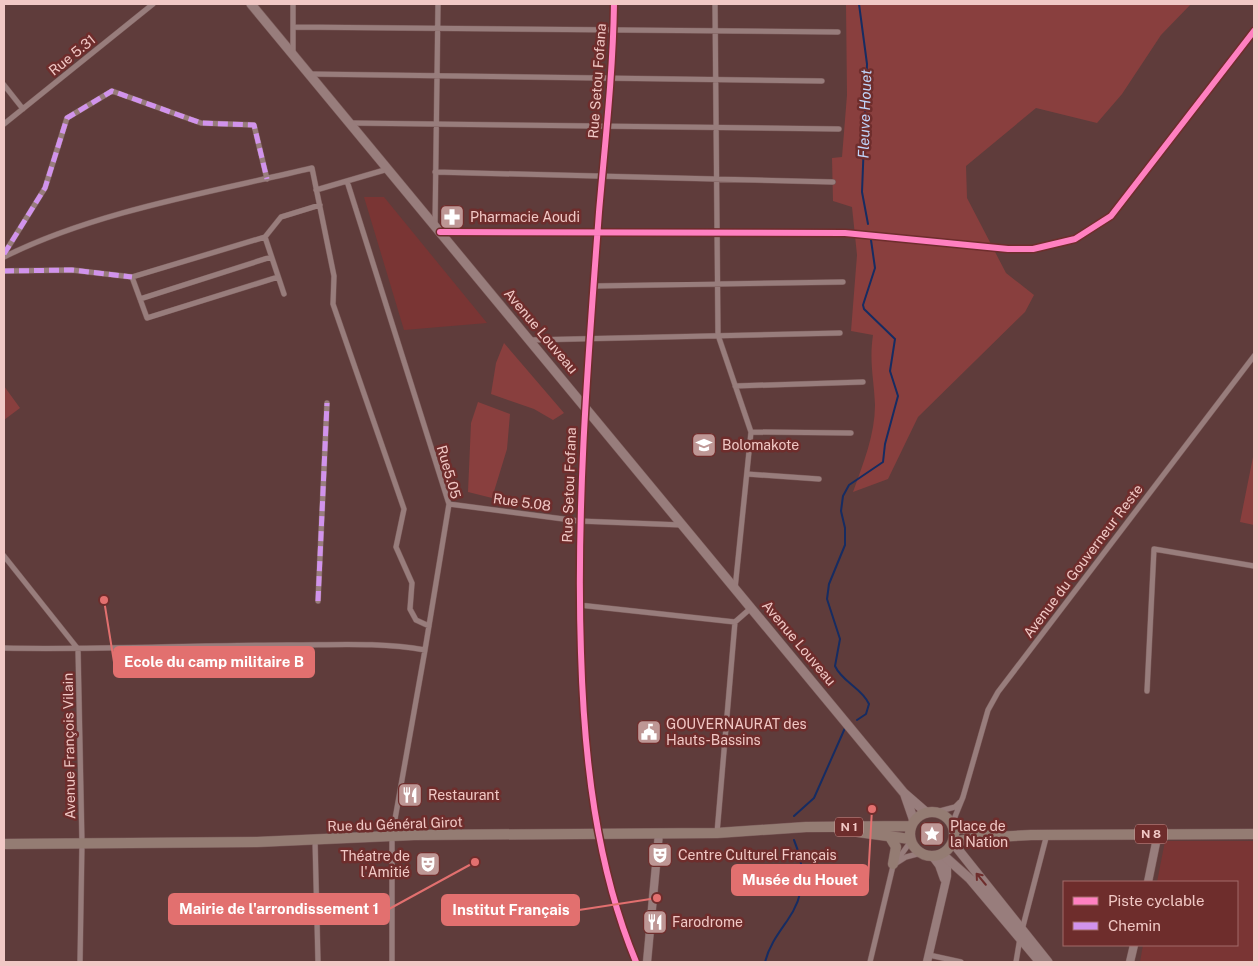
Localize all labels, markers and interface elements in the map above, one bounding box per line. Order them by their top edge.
street label: Rue Setou Fofana [585,23,609,139]
street label: Rue 5.31 [45,31,99,79]
water label: Fleuve Houet [854,69,875,159]
pharmacy icon: Pharmacie Aoudi [439,204,465,230]
place label: Pharmacie Aoudi [470,209,580,225]
street label: Avenue Louveau [501,285,581,377]
street label: Rue Setou Fofana [559,427,579,543]
school or university icon: Bolomakote [691,432,717,458]
place label: Bolomakote [722,437,799,453]
street label: Rue5.05 [434,443,464,501]
street label: Avenue du Gouverneur Reste [1020,481,1146,641]
street label: Rue 5.08 [492,490,552,514]
street label: Avenue Louveau [759,597,839,689]
callout: Ecole du camp militaire B [114,647,314,677]
text: Ecole du camp militaire B [124,653,304,670]
street label: Avenue François Vilain [60,673,78,819]
place label: GOUVERNAURAT des Hauts-Bassins [666,716,807,748]
public building icon: GOUVERNAURAT des Hauts-Bassins [636,719,662,745]
restaurant icon: Restaurant [397,782,423,808]
place label: Restaurant [428,787,500,803]
street label: Rue du Général Girot [327,814,463,834]
road number: N 1 [835,818,863,836]
place label: Place de la Nation [950,818,1008,850]
place icon: Place de la Nation [919,821,945,847]
road number: N 8 [1135,824,1167,844]
theatre icon: Centre Culturel Français [647,842,673,868]
place label: Centre Culturel Français [678,847,837,863]
place label: Théatre de l'Amitié [340,848,410,880]
theatre icon: Théatre de l'Amitié [415,851,441,877]
callout: Musée du Houet [732,865,868,895]
text: Musée du Houet [742,871,858,888]
one-way arrow [975,872,986,885]
legend [1063,881,1238,946]
text: Piste cyclable [1108,892,1205,909]
callout: Mairie de l'arrondissement 1 [169,894,389,924]
callout: Institut Français [442,895,579,925]
text: Mairie de l'arrondissement 1 [179,900,379,917]
text: Institut Français [452,901,570,918]
restaurant icon: Farodrome [642,909,668,935]
place label: Farodrome [672,914,743,930]
text: Chemin [1108,917,1161,934]

